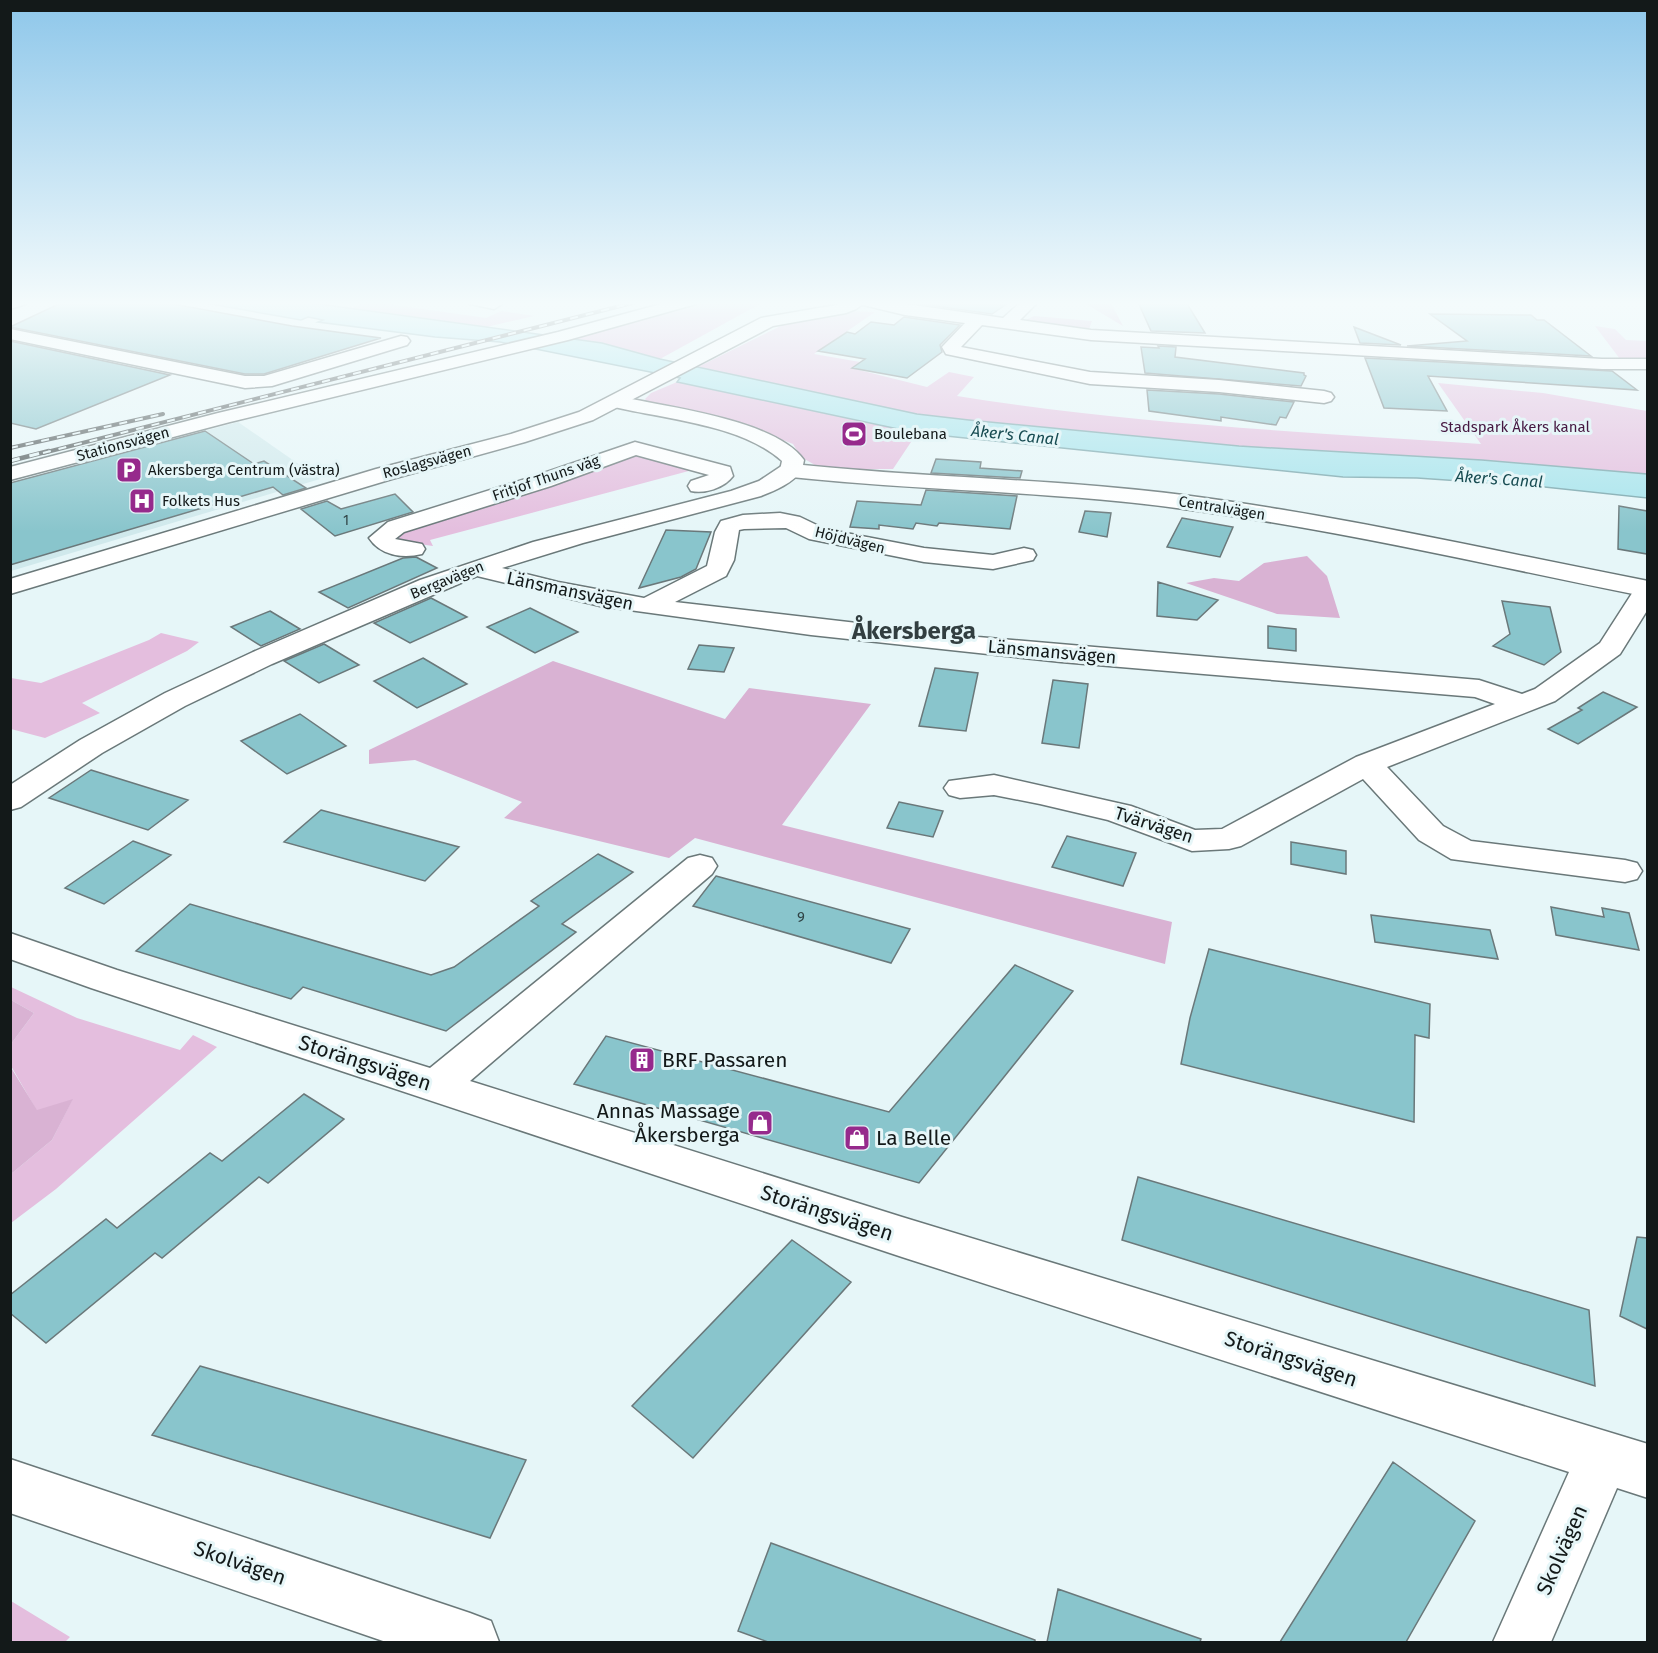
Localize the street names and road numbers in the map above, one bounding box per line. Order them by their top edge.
street label: Stationsvägen [75,423,171,465]
street label: Roslagsvägen [381,442,473,482]
street label: Fritjof Thuns väg [490,451,602,505]
street label: Centralvägen [1177,492,1267,524]
street label: Höjdvägen [813,523,887,557]
street label: Bergavägen [407,557,487,603]
street label: Länsmansvägen [505,567,635,615]
street label: Länsmansvägen [987,635,1117,669]
street label: Tvärvägen [1112,802,1196,848]
street label: Storängsvägen [295,1029,435,1097]
street label: Storängsvägen [757,1179,897,1247]
street label: Storängsvägen [1221,1325,1361,1393]
street label: Skolvägen [1531,1501,1593,1599]
street label: Skolvägen [190,1535,290,1591]

